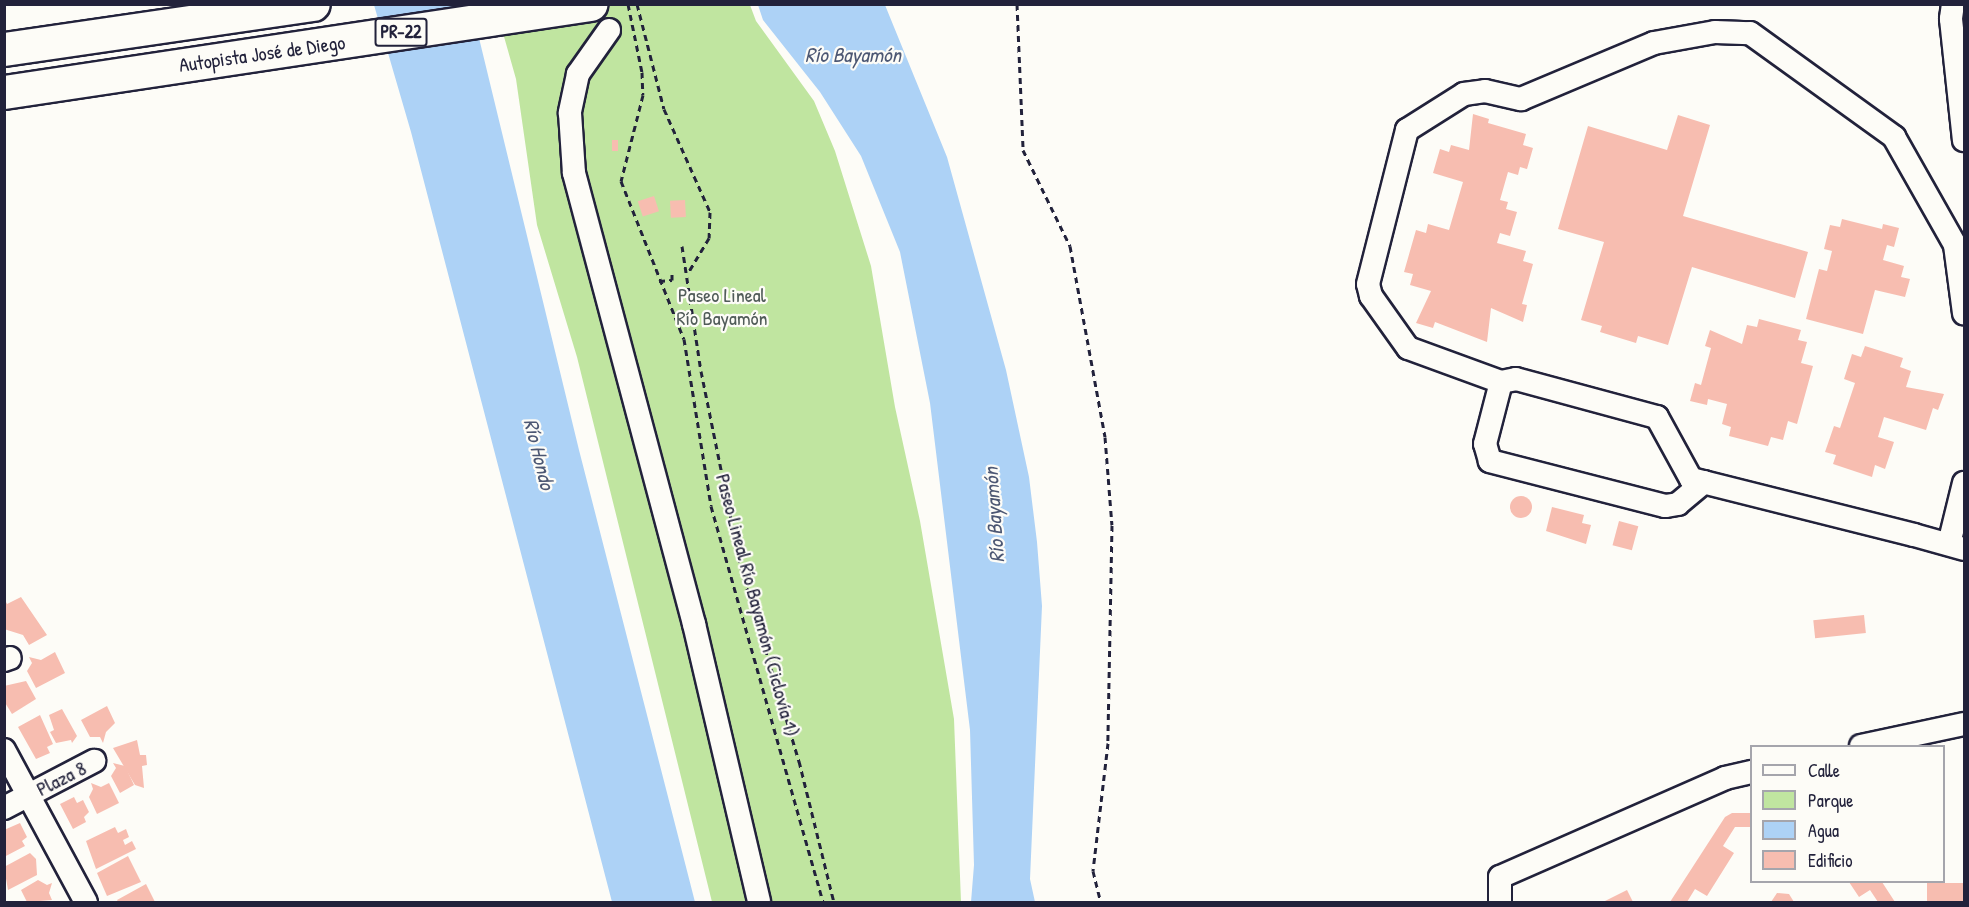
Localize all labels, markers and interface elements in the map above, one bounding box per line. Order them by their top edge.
road number: PR-22 [374,17,428,47]
street label: Autopista José de Diego [177,29,347,77]
water label: Río Bayamón [805,42,901,68]
park label: Paseo Lineal Río Bayamón [676,282,768,329]
water label: Río Hondo [518,416,560,492]
water label: Río Bayamón [978,466,1010,564]
street label: Paseo Lineal Río Bayamón (Ciclovía 1) [711,471,805,739]
legend [1750,745,1945,883]
street label: Plaza 8 [32,755,90,801]
text: Calle [1808,758,1840,783]
text: Parque [1808,788,1853,813]
text: Agua [1808,818,1839,843]
text: Edificio [1808,848,1852,873]

